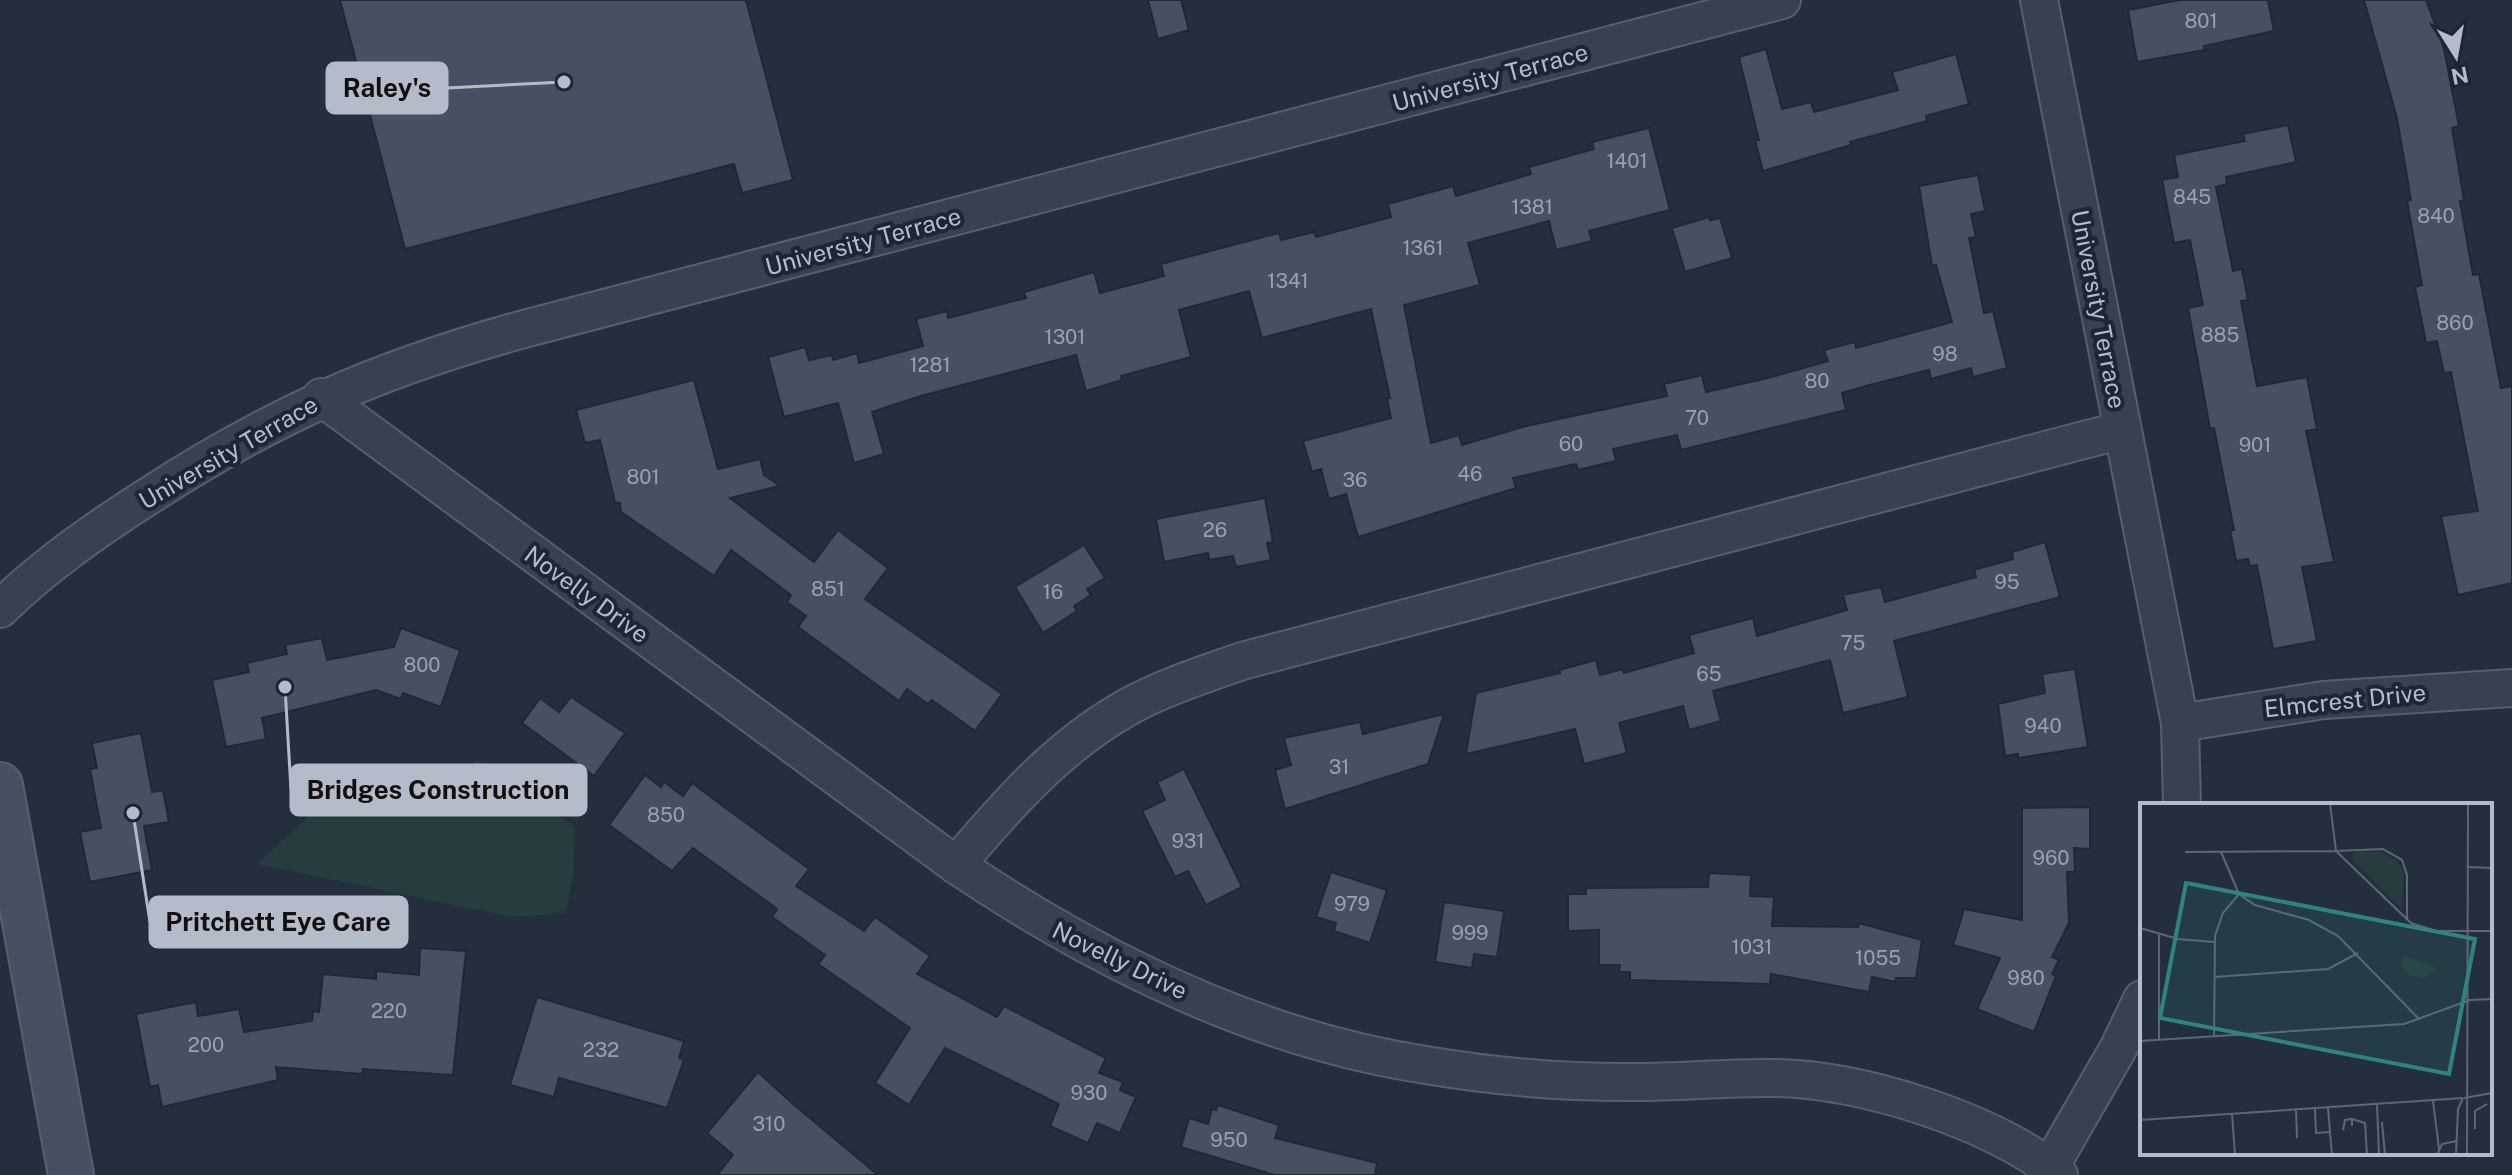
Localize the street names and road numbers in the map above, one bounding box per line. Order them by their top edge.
street label: University Terrace [1389,37,1591,117]
street label: University Terrace [762,201,964,281]
street label: University Terrace [2066,207,2132,411]
street label: University Terrace [134,389,322,515]
street label: Novelly Drive [520,540,654,648]
street label: Elmcrest Drive [2263,678,2427,722]
street label: Novelly Drive [1048,915,1192,1005]

